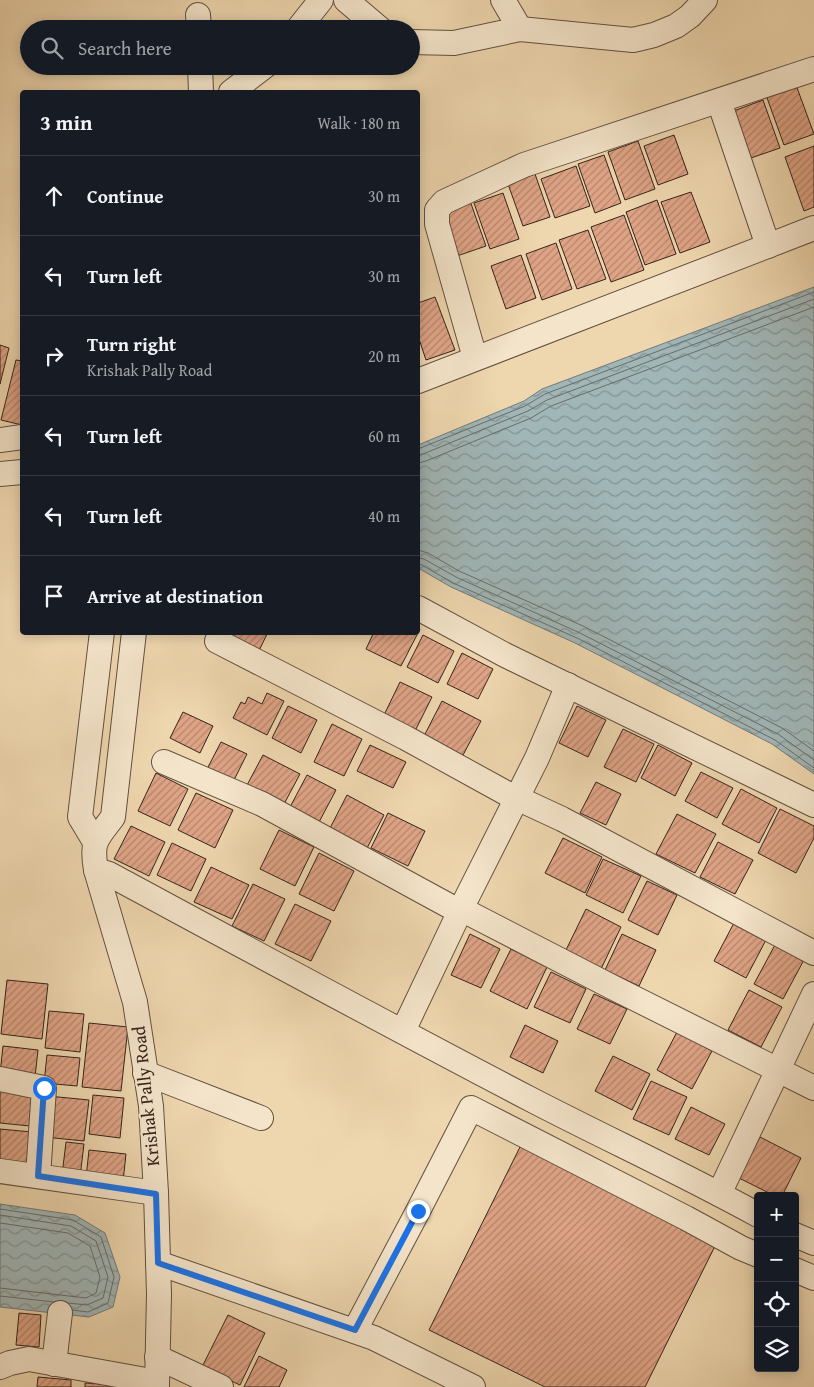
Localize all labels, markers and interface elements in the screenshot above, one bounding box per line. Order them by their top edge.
search box [20,20,420,75]
icon: search [38,34,66,62]
text: Search here [78,34,172,62]
text: 3 min [40,107,92,138]
text: Walk · 180 m [317,111,400,135]
icon: ahead [40,182,68,210]
text: Continue [87,182,164,210]
text: 30 m [368,184,400,208]
icon: left [40,262,68,290]
text: Turn left [87,262,162,290]
text: 30 m [368,264,400,288]
text: Turn right [87,330,176,358]
icon: right [40,342,68,370]
text: 20 m [368,344,400,368]
text: Krishak Pally Road [87,358,212,382]
icon: left [40,422,68,450]
text: Turn left [87,422,162,450]
text: 60 m [368,424,400,448]
icon: left [40,502,68,530]
text: Turn left [87,502,162,530]
text: 40 m [368,504,400,528]
icon: arrive [40,582,68,610]
text: Arrive at destination [87,582,263,610]
street label: Krishak Pally Road [125,1024,166,1168]
route start [33,1077,56,1100]
map controls [754,1192,799,1372]
button: + [754,1192,799,1237]
route end [407,1200,430,1223]
button: − [754,1237,799,1282]
button: locate [754,1282,799,1327]
button: layers [754,1327,799,1372]

